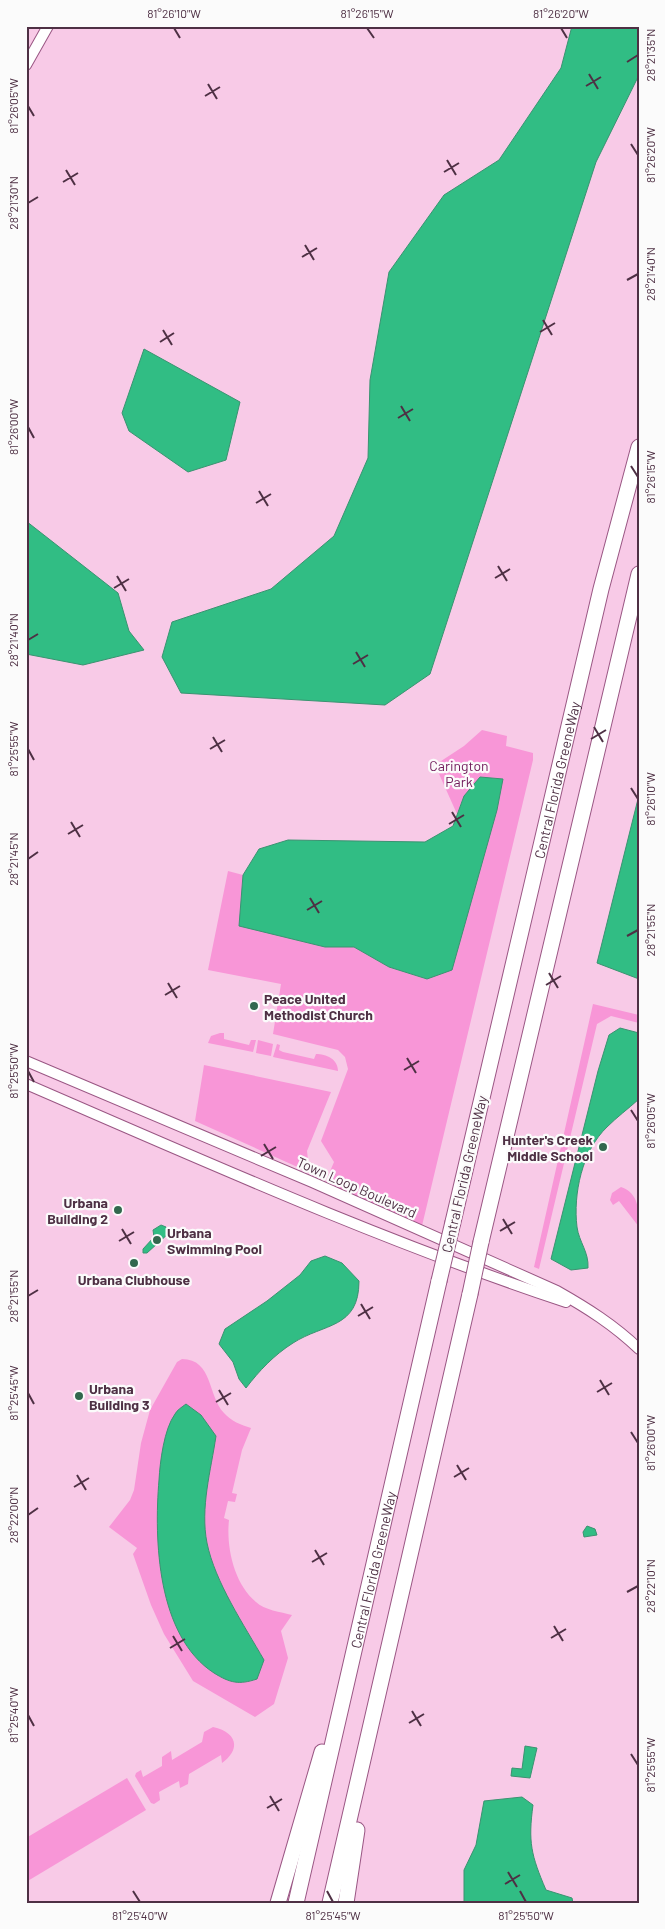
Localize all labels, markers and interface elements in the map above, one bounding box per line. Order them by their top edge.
text: 81°26'10"W [147,6,201,20]
text: 81°26'15"W [341,6,394,20]
text: 81°26'20"W [533,6,589,20]
text: 28°21'35"N [643,29,657,81]
text: 81°26'05"W [6,78,20,134]
text: 81°26'20"W [643,127,657,183]
text: 28°21'30"N [6,176,20,230]
text: 28°21'40"N [643,247,657,301]
text: 81°26'00"W [6,398,20,455]
text: 81°26'15"W [643,450,657,503]
text: 28°21'40"N [6,613,20,667]
street label: Central Florida GreeneWay [530,699,583,860]
text: 81°25'55"W [6,721,20,776]
park label: Carington Park [429,757,489,790]
text: 81°26'10"W [643,772,657,826]
text: 28°21'45"N [6,832,20,886]
text: 28°21'55"N [643,904,657,956]
place label: Peace United Methodist Church [264,990,373,1023]
marker: Peace United Methodist Church [248,1000,260,1012]
text: 81°25'50"W [6,1043,20,1099]
street label: Central Florida GreeneWay [438,1093,490,1254]
text: 81°26'05"W [643,1093,657,1149]
place label: Hunter's Creek Middle School [502,1131,594,1164]
marker: Hunter's Creek Middle School [597,1141,609,1153]
street label: Town Loop Boulevard [295,1153,419,1221]
place label: Urbana Building 2 [47,1194,108,1227]
marker: Urbana Building 2 [112,1204,124,1216]
place label: Urbana Swimming Pool [167,1224,262,1257]
marker: Urbana Swimming Pool [151,1234,163,1246]
marker: Urbana Clubhouse [128,1257,140,1269]
text: 28°21'55"N [6,1270,20,1322]
place label: Urbana Clubhouse [78,1271,191,1288]
text: 81°25'45"W [6,1365,20,1421]
place label: Urbana Building 3 [89,1380,150,1413]
marker: Urbana Building 3 [73,1390,85,1402]
text: 81°26'00"W [643,1414,657,1471]
text: 28°22'00"N [6,1487,20,1543]
street label: Central Florida GreeneWay [346,1489,399,1650]
text: 28°22'10"N [643,1559,657,1613]
text: 81°25'40"W [6,1687,20,1743]
text: 81°25'55"W [643,1737,657,1792]
text: 81°25'40"W [112,1908,168,1922]
text: 81°25'45"W [305,1908,361,1922]
text: 81°25'50"W [498,1908,554,1922]

